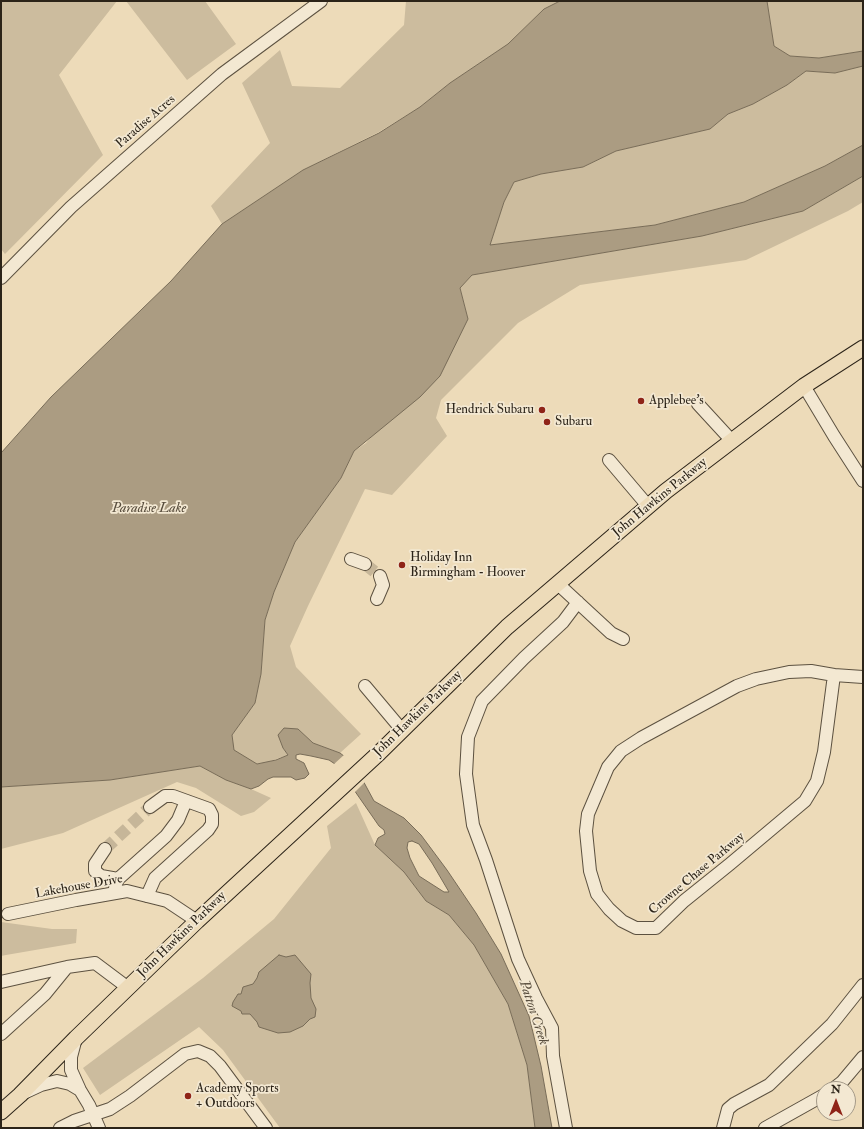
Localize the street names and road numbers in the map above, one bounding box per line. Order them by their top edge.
street label: Paradise Acres [113,92,179,152]
street label: John Hawkins Parkway [609,455,711,541]
street label: John Hawkins Parkway [370,668,466,760]
street label: Crowne Chase Parkway [646,829,748,919]
street label: Lakehouse Drive [34,872,124,902]
street label: John Hawkins Parkway [134,889,230,981]

